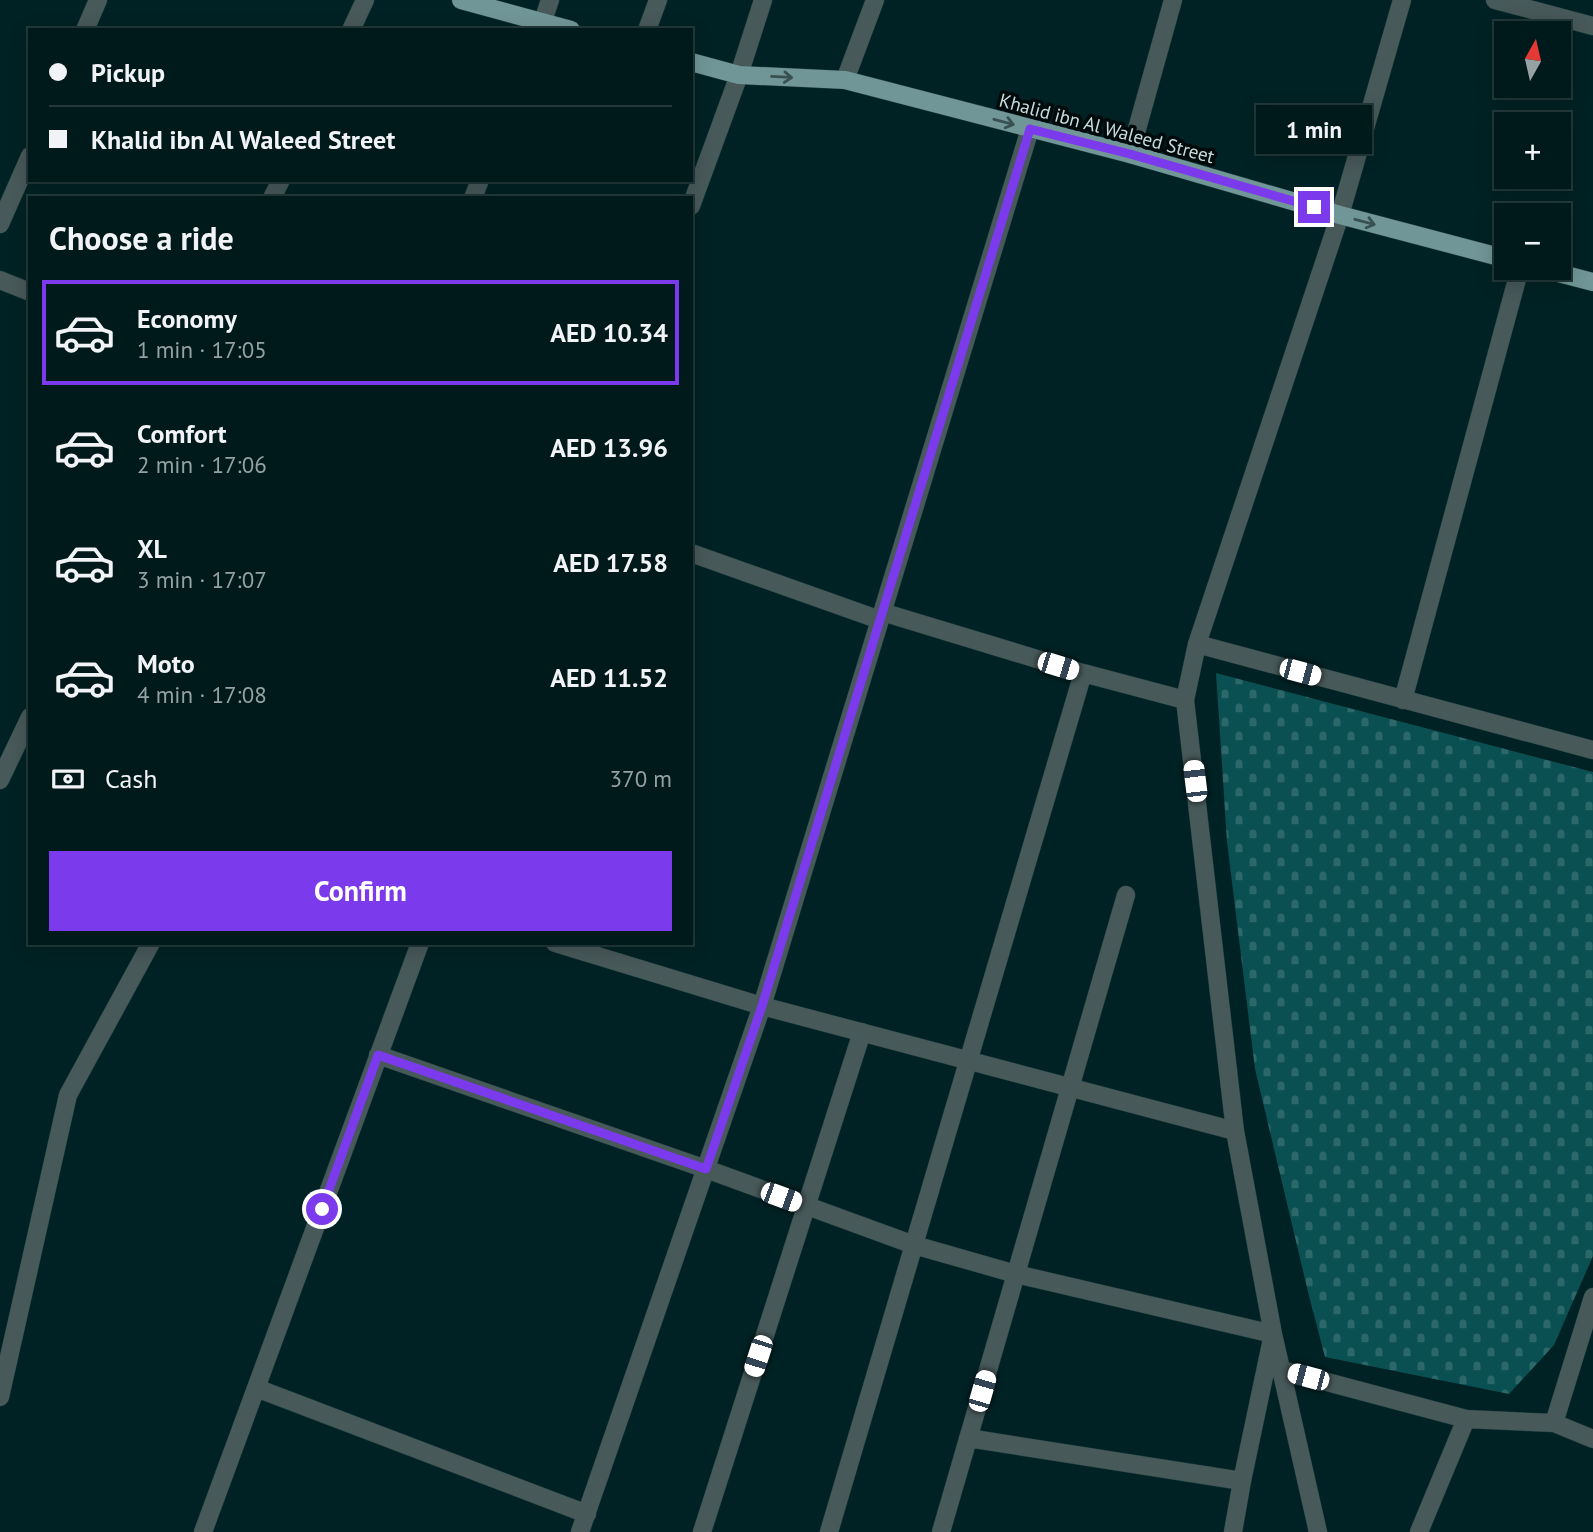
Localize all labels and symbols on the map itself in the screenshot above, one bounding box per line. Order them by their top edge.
north arrow [1494,21,1572,98]
one-way arrow [770,71,793,84]
street label: Khalid ibn Al Waleed Street [997,88,1218,168]
callout: 1 min [1256,106,1372,154]
one-way arrow [992,116,1015,129]
route end [1298,191,1330,223]
one-way arrow [1354,216,1376,229]
car [1035,650,1082,682]
car [1277,656,1324,688]
car [1183,759,1208,803]
car [758,1180,805,1214]
route start [306,1193,338,1225]
car [742,1333,775,1379]
car [1285,1361,1332,1393]
car [967,1368,998,1414]

